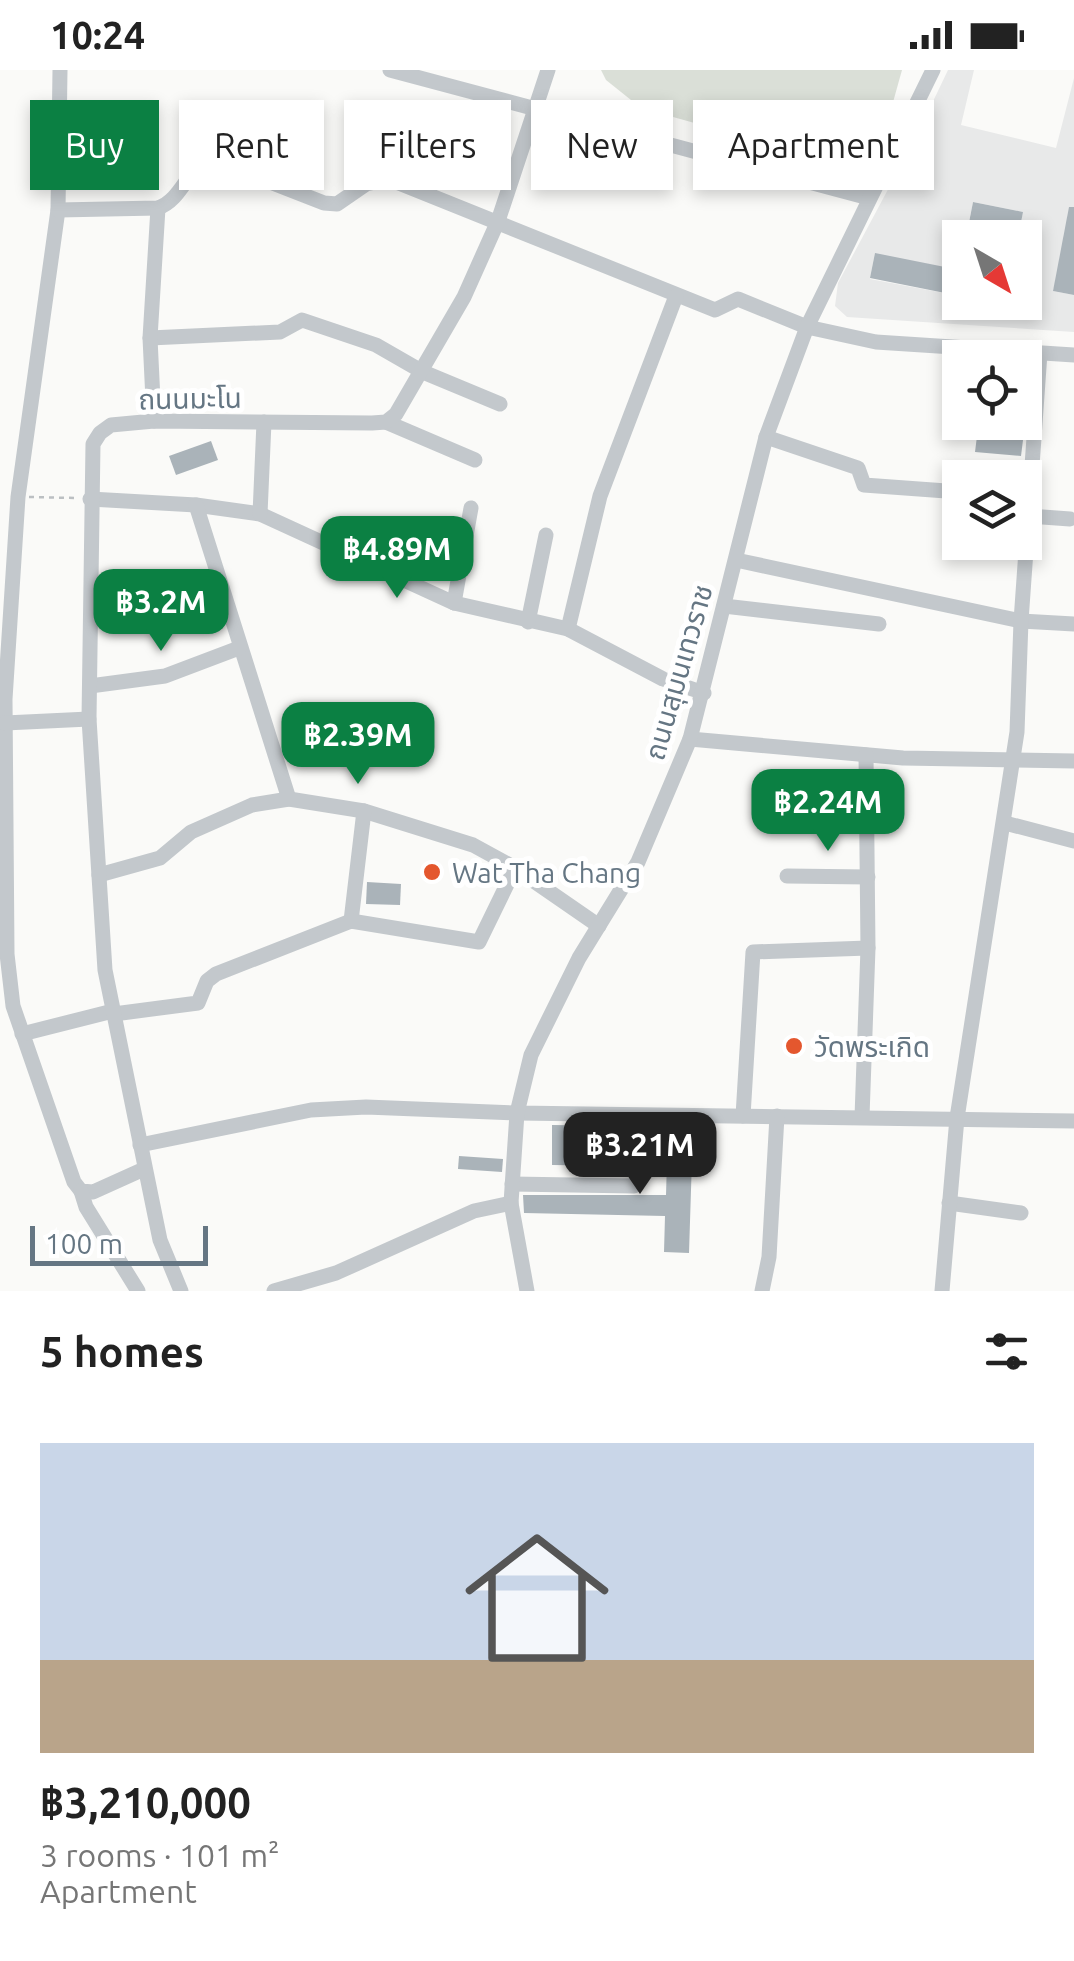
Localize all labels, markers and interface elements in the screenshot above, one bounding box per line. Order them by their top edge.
text: 10:24 [50,14,145,56]
chip: Buy [30,100,159,190]
chip: Rent [179,100,324,190]
chip: Filters [344,100,511,190]
chip: New [531,100,673,190]
chip: Apartment [693,100,934,190]
north arrow [942,220,1042,320]
map controls [942,220,1042,560]
button: locate [942,340,1042,440]
street label: ถนนมะโน [138,382,242,414]
button: layers [942,460,1042,560]
pin: ฿4.89M [316,516,478,601]
text: ฿4.89M [342,530,452,566]
pin: ฿3.2M [91,569,231,654]
street label: ถนนสุมนเทวราช [638,581,720,764]
text: ฿3.2M [115,583,207,619]
pin: ฿2.39M [277,702,439,787]
text: ฿2.39M [303,716,413,752]
pin: ฿2.24M [747,769,909,854]
text: ฿2.24M [773,783,883,819]
place label: Wat Tha Chang [452,857,641,888]
marker: Wat Tha Chang [421,861,443,883]
place label: วัดพระเกิด [814,1031,930,1062]
marker: วัดพระเกิด [783,1035,805,1057]
pin: ฿3.21M [559,1112,721,1197]
text: ฿3.21M [585,1126,695,1162]
scale bar [30,1221,208,1266]
text: 100 m [45,1228,123,1259]
icon: filters [979,1324,1034,1379]
text: 5 homes [40,1328,204,1375]
icon: home [447,1508,627,1688]
text: ฿3,210,000 [40,1779,251,1826]
text: 3 rooms · 101 m² [40,1837,280,1873]
text: Apartment [40,1873,197,1909]

